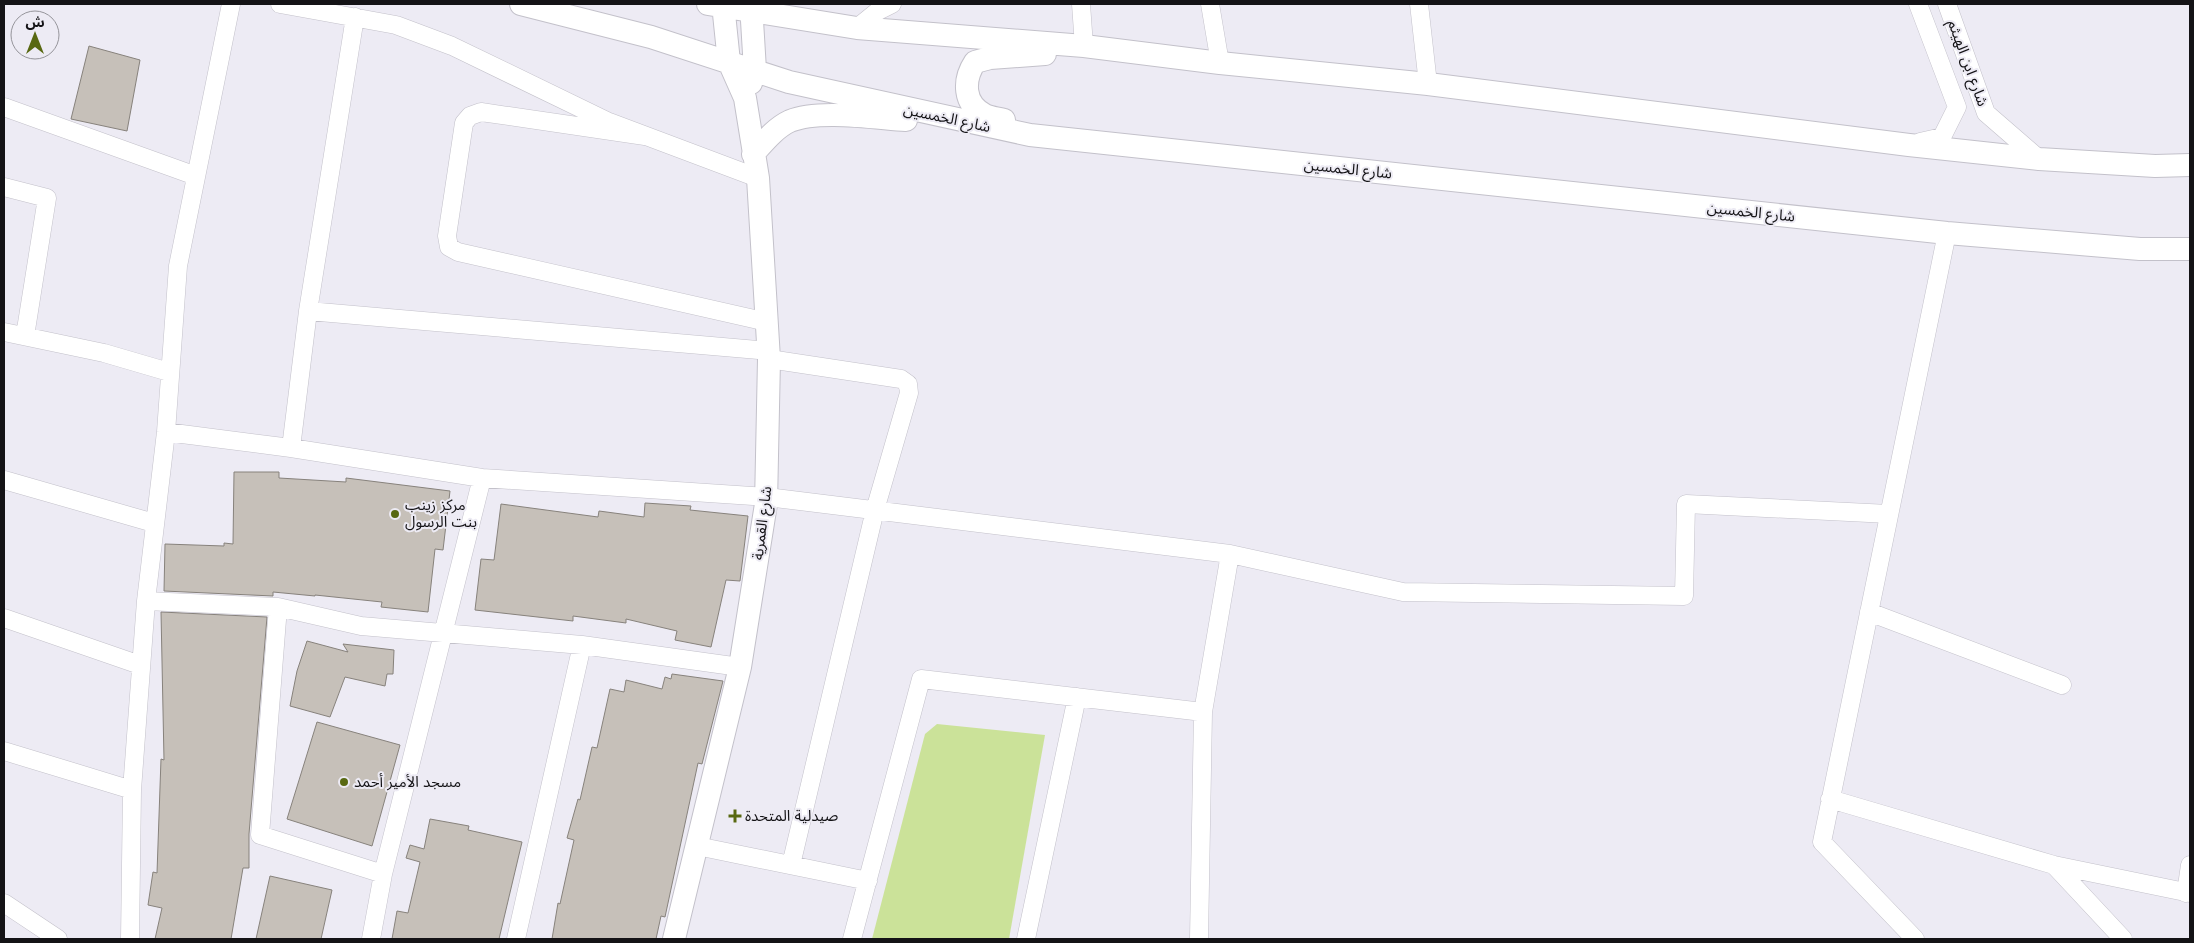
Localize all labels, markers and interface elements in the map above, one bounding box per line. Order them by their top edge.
north arrow [10,10,60,60]
text: ش [25,14,45,30]
street label: شارع ابن الهيثم [1941,17,1992,110]
street label: شارع الخمسين [901,100,992,139]
street label: شارع الخمسين [1303,155,1393,186]
street label: شارع الخمسين [1706,198,1796,229]
street label: شارع القمرية [749,485,778,561]
place label: مركز زينب بنت الرسول [405,496,477,531]
marker: مركز زينب بنت الرسول [389,508,401,520]
place label: مسجد الأمير أحمد [354,773,461,791]
marker: مسجد الأمير أحمد [338,776,350,788]
place label: صيدلية المتحدة [745,807,838,824]
marker: صيدلية المتحدة [729,810,741,822]

